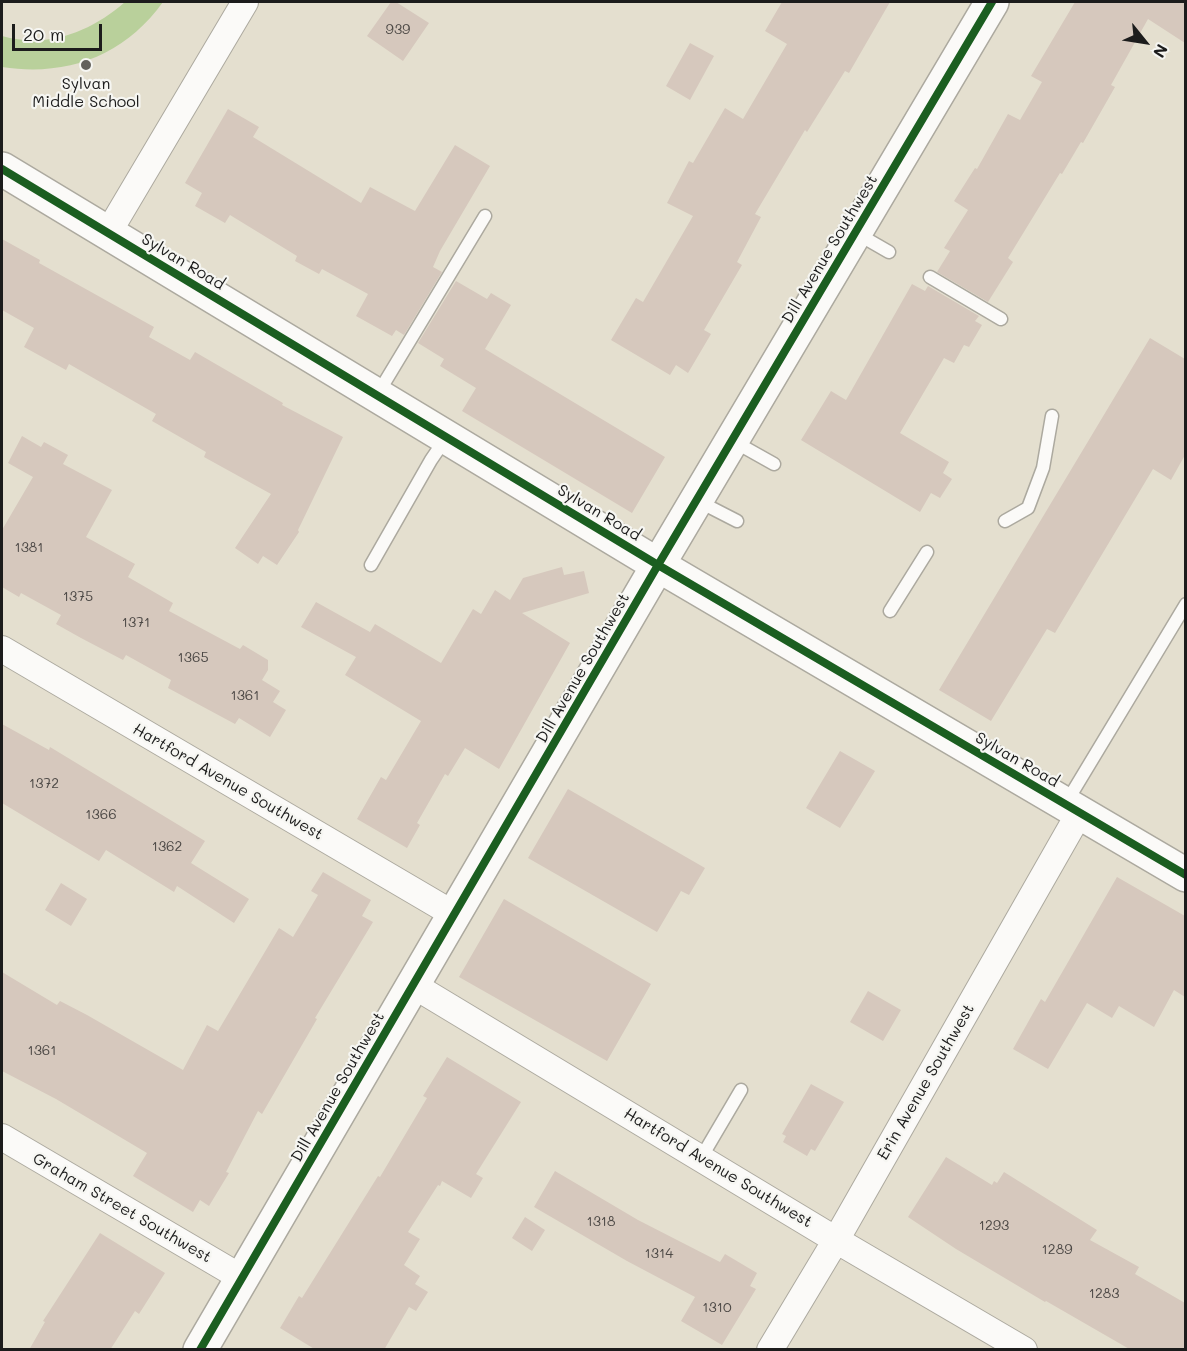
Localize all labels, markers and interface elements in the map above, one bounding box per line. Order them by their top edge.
scale bar [15,12,105,50]
north arrow [1115,12,1175,72]
text: 20 m [23,22,64,46]
house number: 939 [386,22,410,38]
text: N [1149,41,1173,62]
marker: Sylvan Middle School [79,58,93,72]
place label: Sylvan Middle School [32,74,140,112]
street label: Dill Avenue Southwest [778,171,882,327]
street label: Sylvan Road [138,230,228,294]
street label: Sylvan Road [554,481,644,545]
house number: 1381 [14,540,44,556]
house number: 1375 [63,589,93,605]
street label: Dill Avenue Southwest [532,590,634,746]
house number: 1371 [122,615,150,631]
house number: 1365 [177,650,209,666]
house number: 1361 [230,688,260,704]
street label: Hartford Avenue Southwest [130,720,326,844]
street label: Sylvan Road [972,728,1062,792]
house number: 1372 [29,776,59,792]
house number: 1366 [85,807,117,823]
house number: 1362 [152,839,182,855]
street label: Erin Avenue Southwest [873,1001,979,1163]
street label: Dill Avenue Southwest [287,1009,389,1165]
house number: 1361 [27,1043,57,1059]
street label: Hartford Avenue Southwest [620,1104,816,1232]
street label: Graham Street Southwest [29,1149,215,1267]
house number: 1318 [586,1214,616,1230]
house number: 1293 [979,1218,1009,1234]
house number: 1289 [1042,1242,1072,1258]
house number: 1314 [645,1246,673,1262]
house number: 1283 [1089,1286,1119,1302]
house number: 1310 [702,1300,732,1316]

